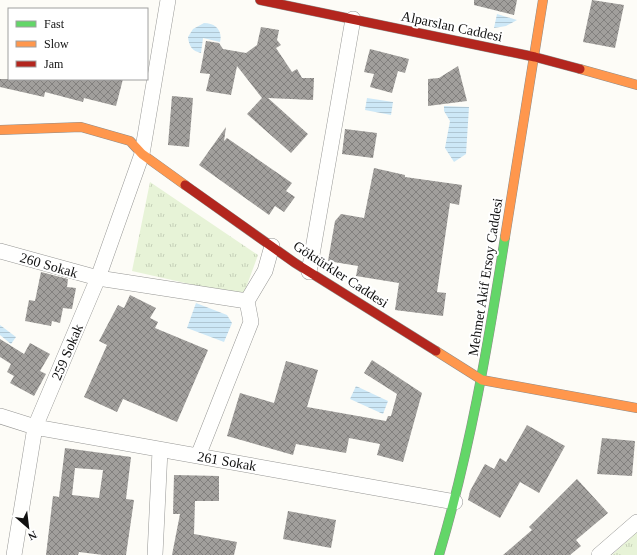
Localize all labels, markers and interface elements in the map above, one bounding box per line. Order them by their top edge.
legend [8,8,148,80]
street label: Alparslan Caddesi [400,8,504,45]
text: Fast [44,17,65,31]
text: Slow [44,37,69,51]
text: Jam [44,57,64,71]
street label: Mehmet Akif Ersoy Caddesi [466,197,505,357]
street label: Göktürkler Caddesi [291,238,391,311]
street label: 260 Sokak [18,250,80,281]
street label: 259 Sokak [49,322,86,383]
street label: 261 Sokak [196,449,258,474]
north arrow [8,507,48,547]
text: N [26,529,39,543]

